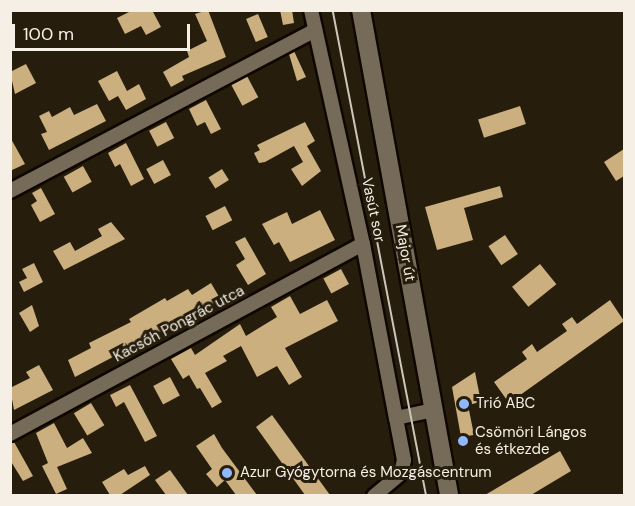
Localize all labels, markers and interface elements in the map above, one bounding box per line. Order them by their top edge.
scale bar [15,12,194,50]
text: 100 m [23,22,74,46]
street label: Vasút sor [357,176,389,244]
street label: Major út [391,223,419,283]
street label: Kacsóh Pongrác utca [110,282,248,366]
place label: Trió ABC [476,395,535,413]
marker: Trió ABC [457,397,471,411]
place label: Csömöri Lángos és étkezde [475,423,587,458]
marker: Csömöri Lángos és étkezde [456,434,470,448]
marker: Azur Gyógytorna és Mozgáscentrum [218,464,236,482]
place label: Azur Gyógytorna és Mozgáscentrum [240,464,492,482]

